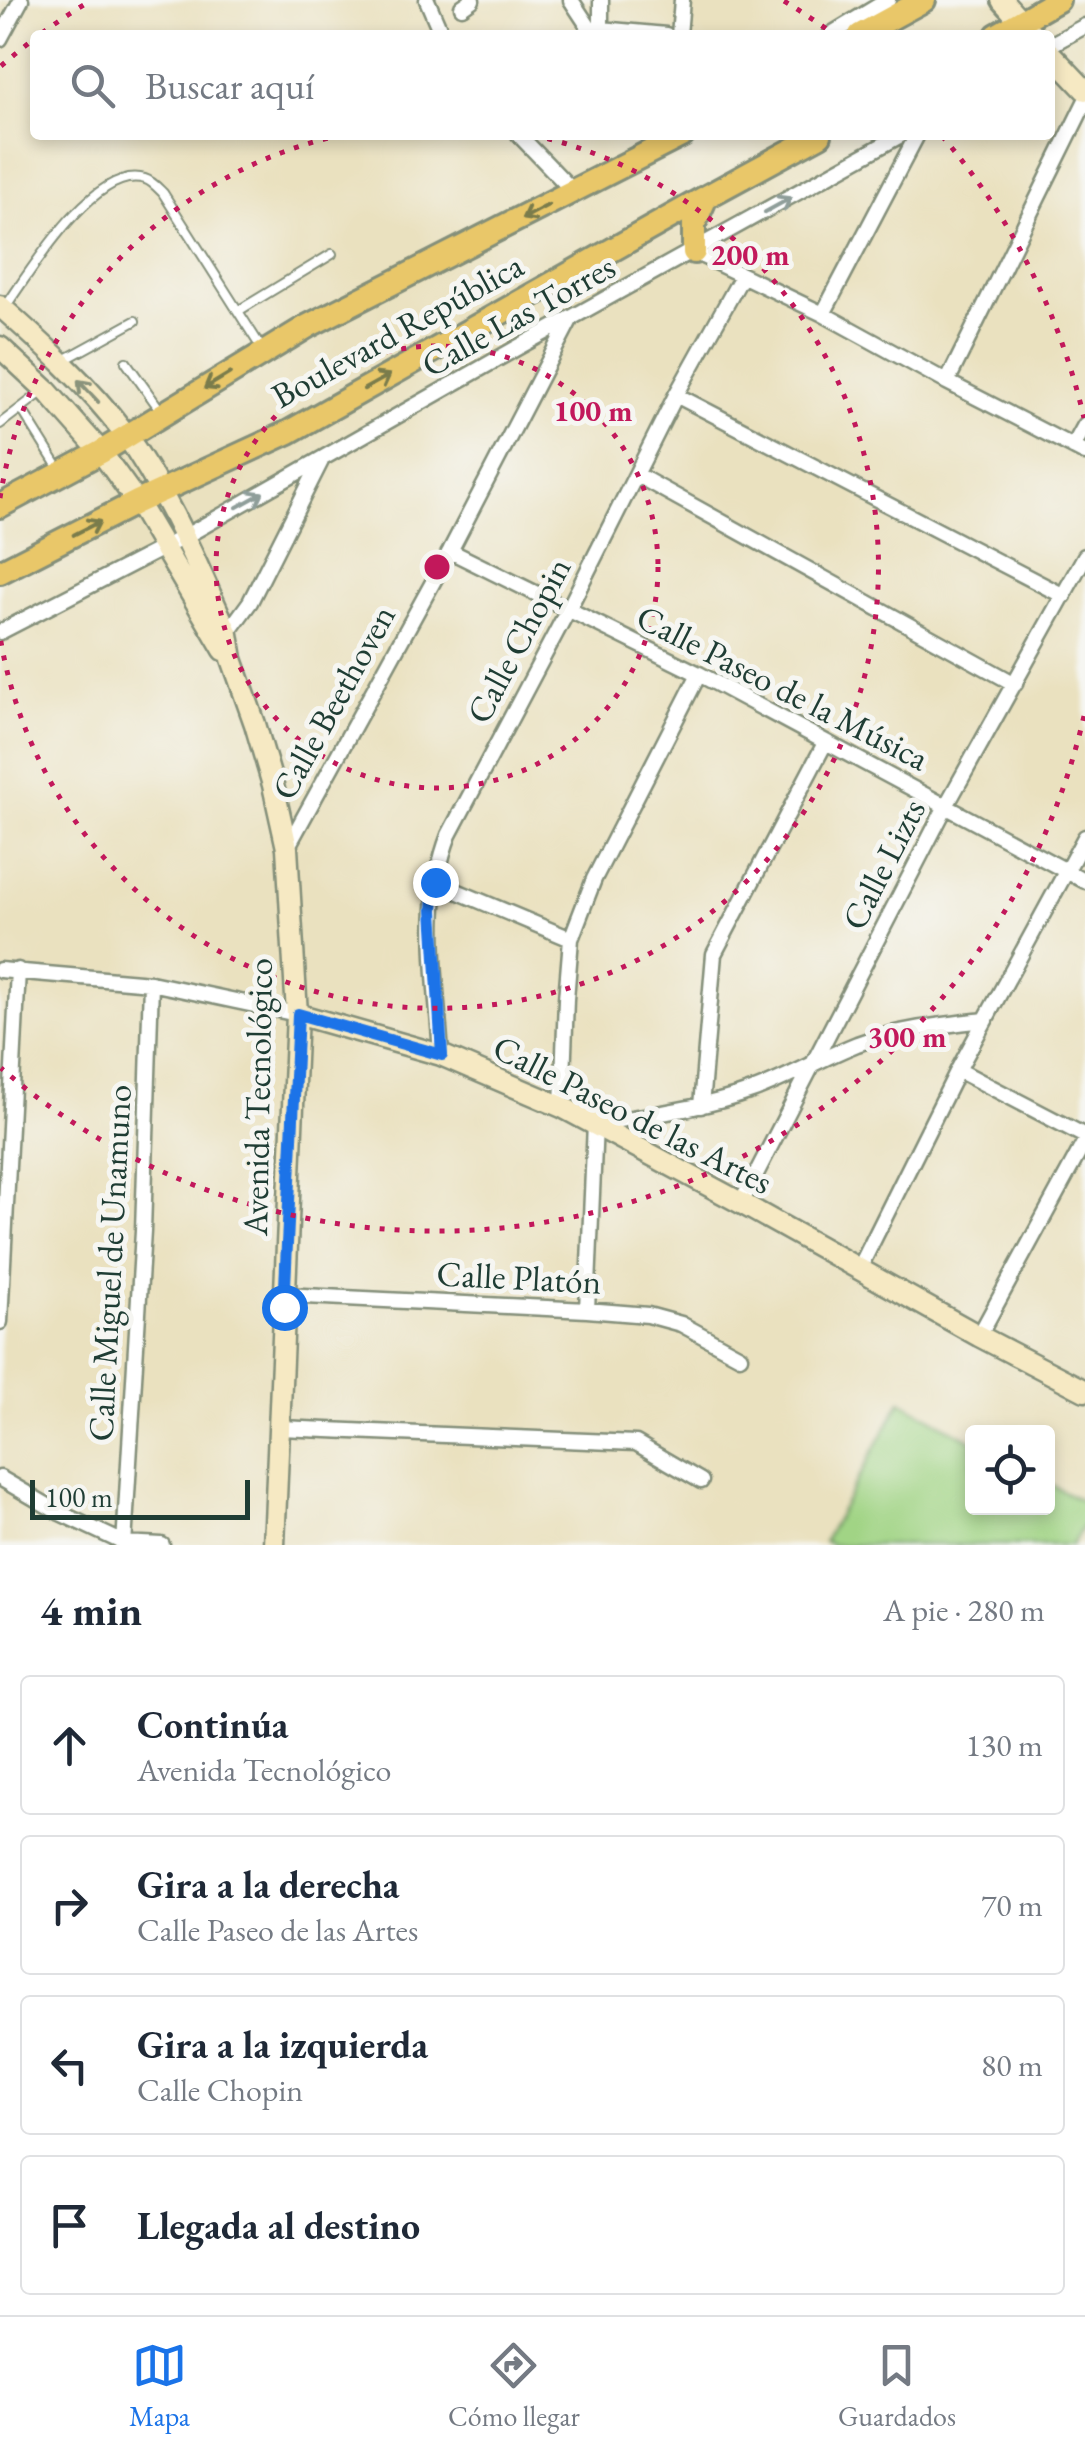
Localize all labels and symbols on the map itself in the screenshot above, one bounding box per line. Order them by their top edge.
one-way arrow [762,194,792,214]
one-way arrow [520,203,550,222]
text: 200 m [711,235,789,274]
street label: Boulevard República [263,242,531,418]
street label: Calle Las Torres [413,243,623,387]
one-way arrow [203,371,232,391]
one-way arrow [362,371,391,391]
one-way arrow [77,379,100,404]
text: 100 m [554,391,632,430]
one-way arrow [235,490,264,510]
one-way arrow [71,518,101,537]
centre of rings [419,549,455,585]
street label: Calle Chopin [455,549,581,731]
street label: Calle Paseo de la Música [629,594,937,780]
street label: Calle Beethoven [261,597,405,807]
street label: Calle Lizts [831,791,935,937]
route end [413,860,459,906]
street label: Avenida Tecnológico [232,958,282,1237]
text: 300 m [868,1017,946,1056]
street label: Calle Paseo de las Artes [486,1024,780,1204]
street label: Calle Miguel de Unamuno [77,1083,141,1443]
street label: Calle Platón [436,1250,602,1304]
route start [262,1285,308,1331]
scale bar [30,1475,250,1520]

